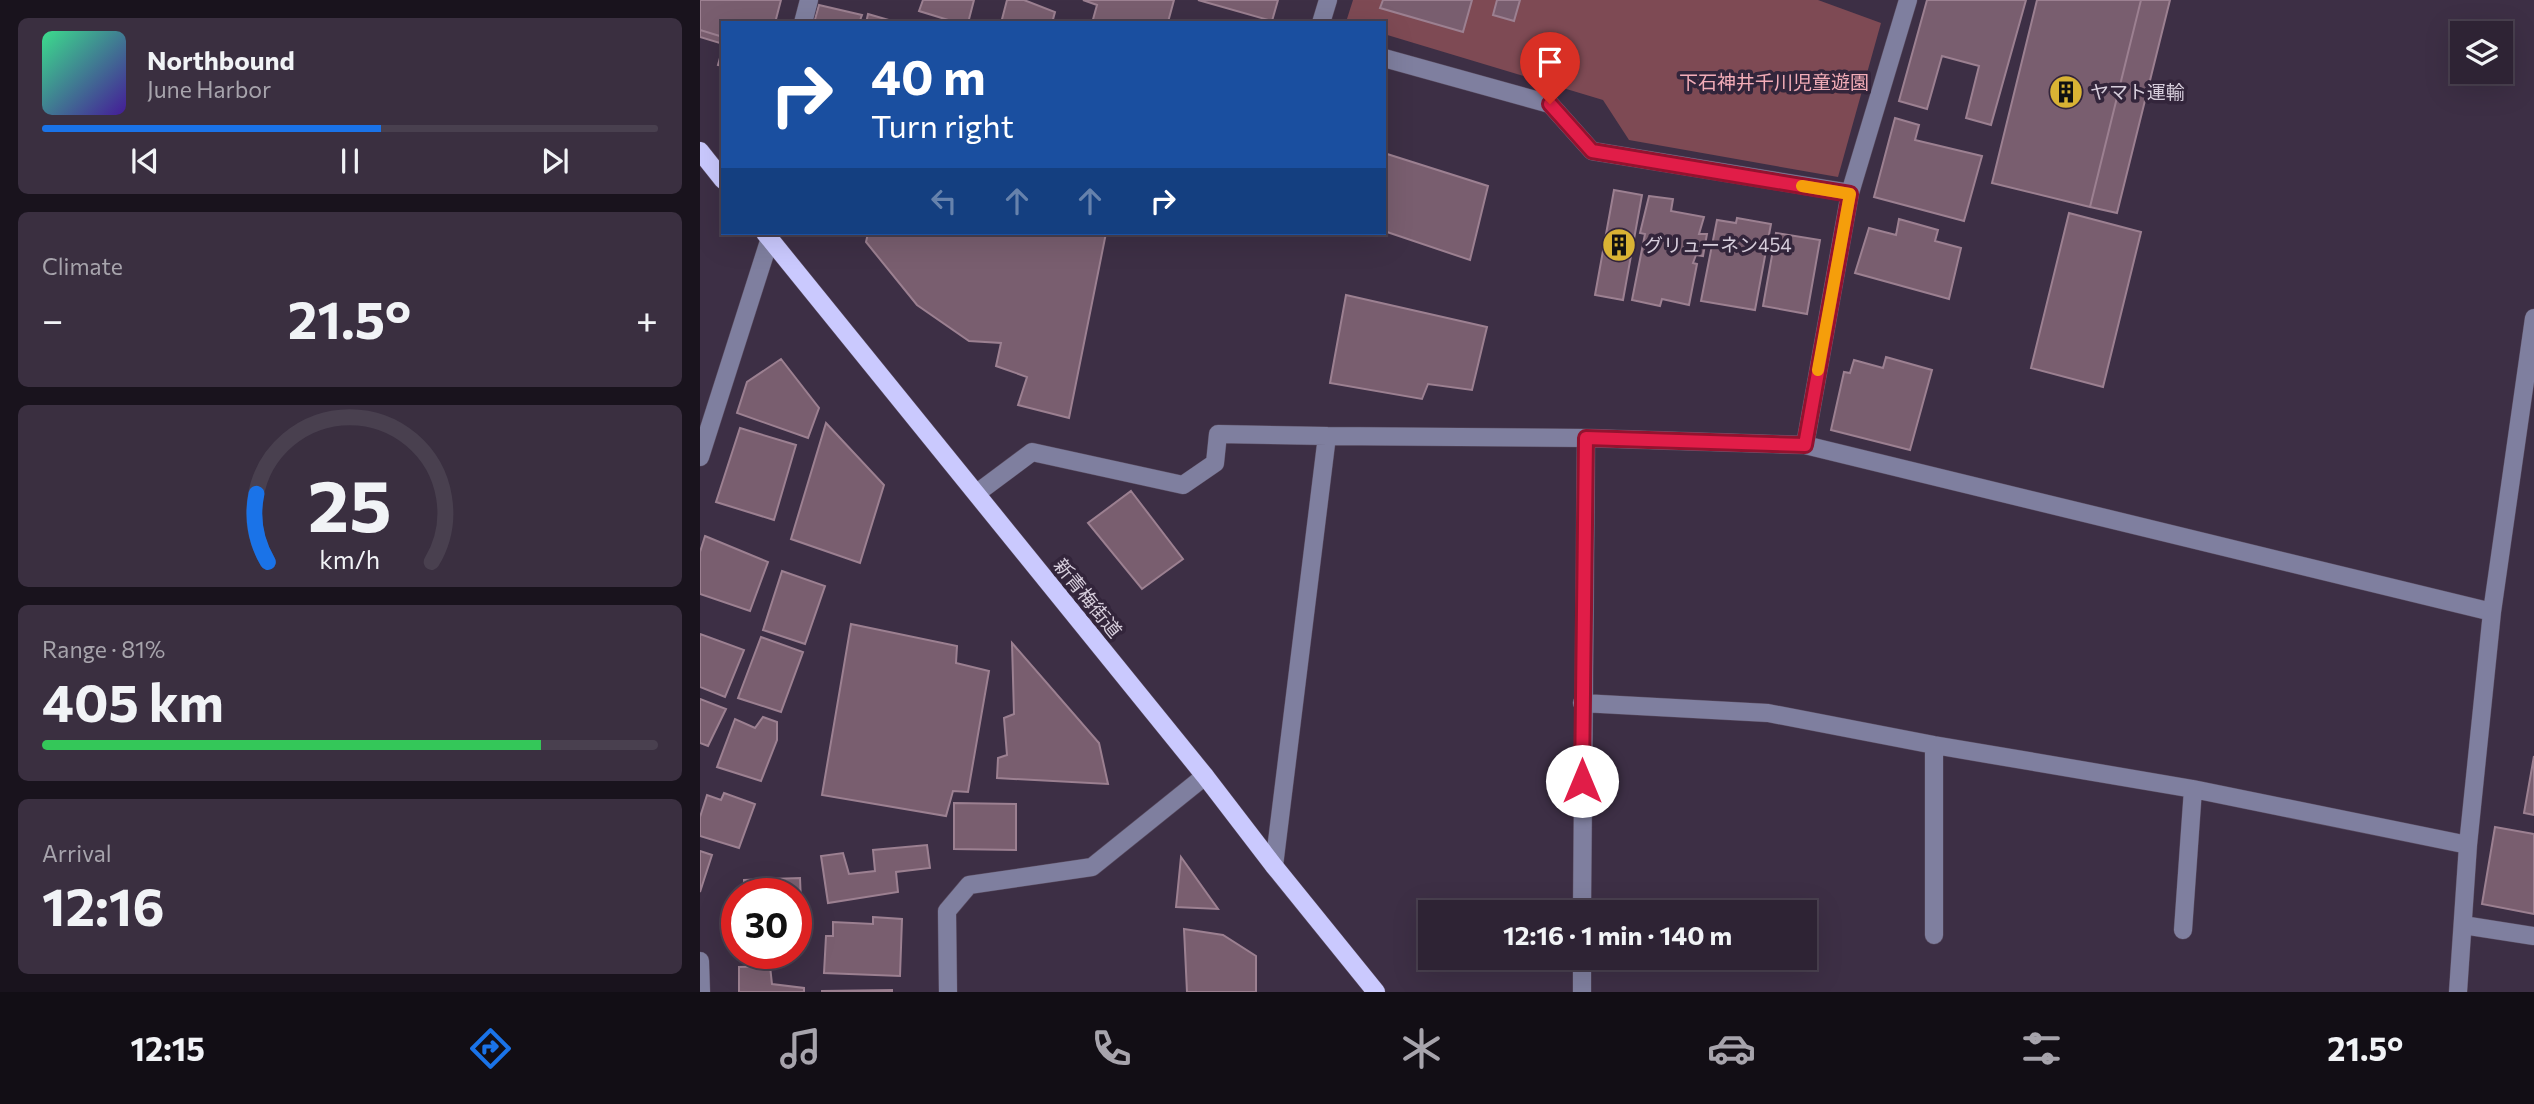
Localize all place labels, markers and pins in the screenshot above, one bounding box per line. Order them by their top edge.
pin [1520,32,1580,104]
building icon: ヤマト運輸 [2047,73,2085,111]
place label: ヤマト運輸 [2090,80,2185,103]
building icon: グリューネン454 [1600,226,1638,264]
place label: グリューネン454 [1644,233,1792,256]

